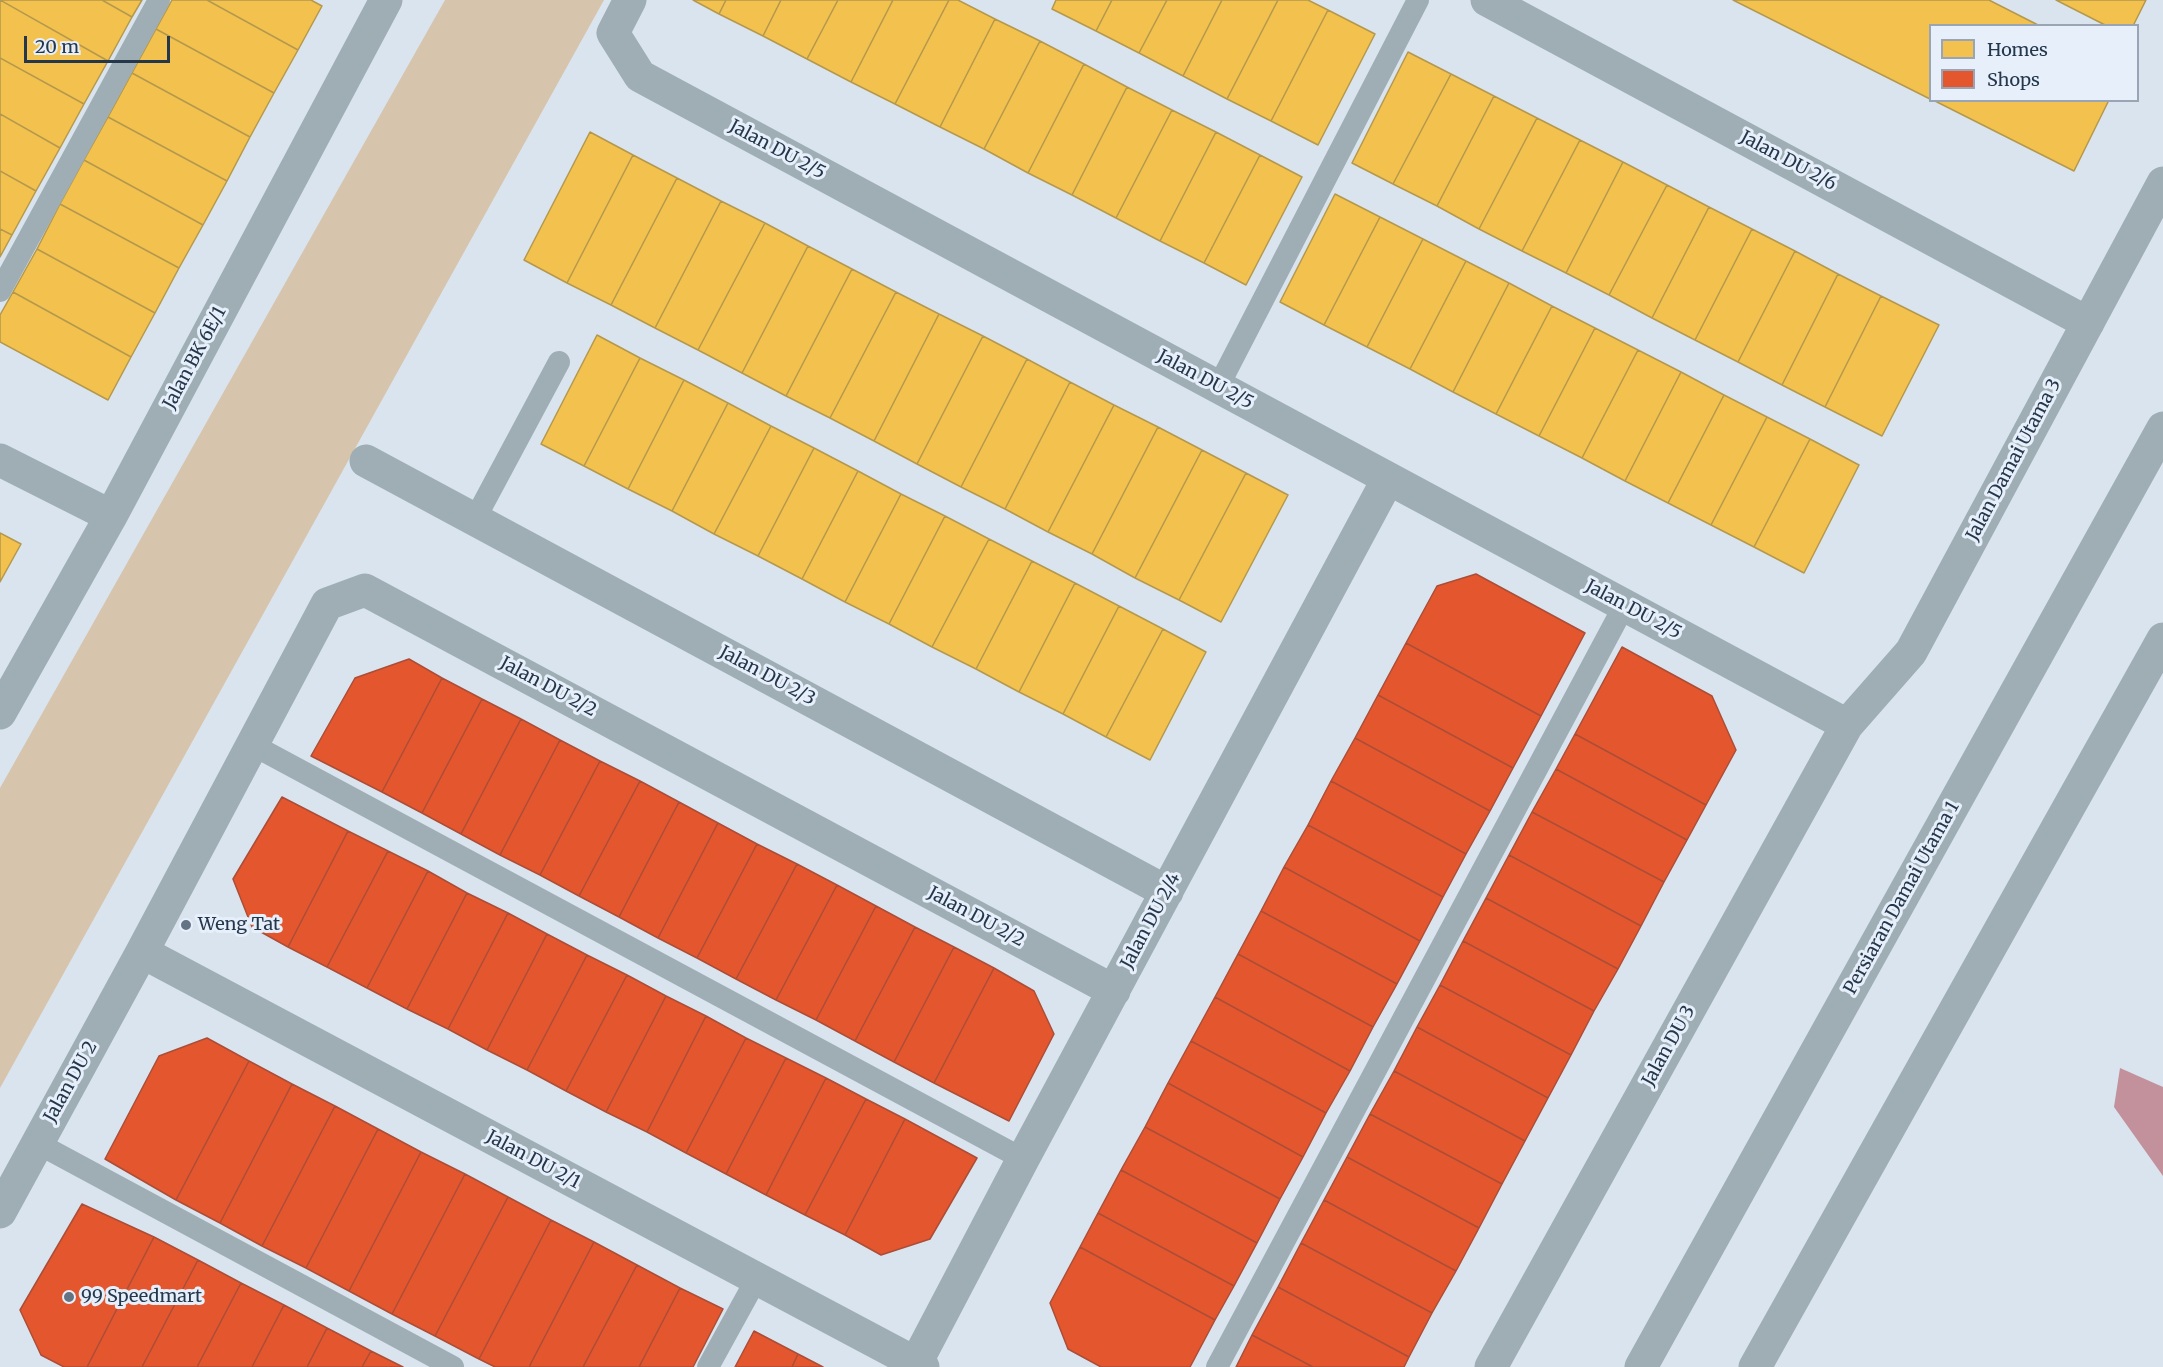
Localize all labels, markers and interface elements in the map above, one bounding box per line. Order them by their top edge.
scale bar [27,24,172,62]
legend [1929,24,2139,102]
text: 20 m [35,35,79,58]
text: Homes [1987,38,2048,61]
text: Shops [1987,68,2040,91]
street label: Jalan DU 2/5 [725,116,829,184]
street label: Jalan DU 2/6 [1736,127,1840,195]
street label: Jalan BK 6E/1 [159,303,231,413]
street label: Jalan DU 2/5 [1153,346,1257,414]
street label: Jalan Damai Utama 3 [1962,375,2066,545]
street label: Jalan DU 2/5 [1581,576,1685,644]
street label: Jalan DU 2/3 [715,642,819,710]
street label: Jalan DU 2/2 [496,653,600,721]
street label: Persiaran Damai Utama 1 [1840,798,1964,998]
street label: Jalan DU 2/4 [1117,869,1185,973]
street label: Jalan DU 2/2 [924,883,1028,951]
place label: Weng Tat [198,914,280,936]
marker: Weng Tat [179,918,193,932]
street label: Jalan DU 3 [1638,1002,1700,1090]
street label: Jalan DU 2 [40,1038,102,1126]
street label: Jalan DU 2/1 [482,1126,584,1194]
place label: 99 Speedmart [81,1286,202,1308]
marker: 99 Speedmart [62,1290,76,1304]

